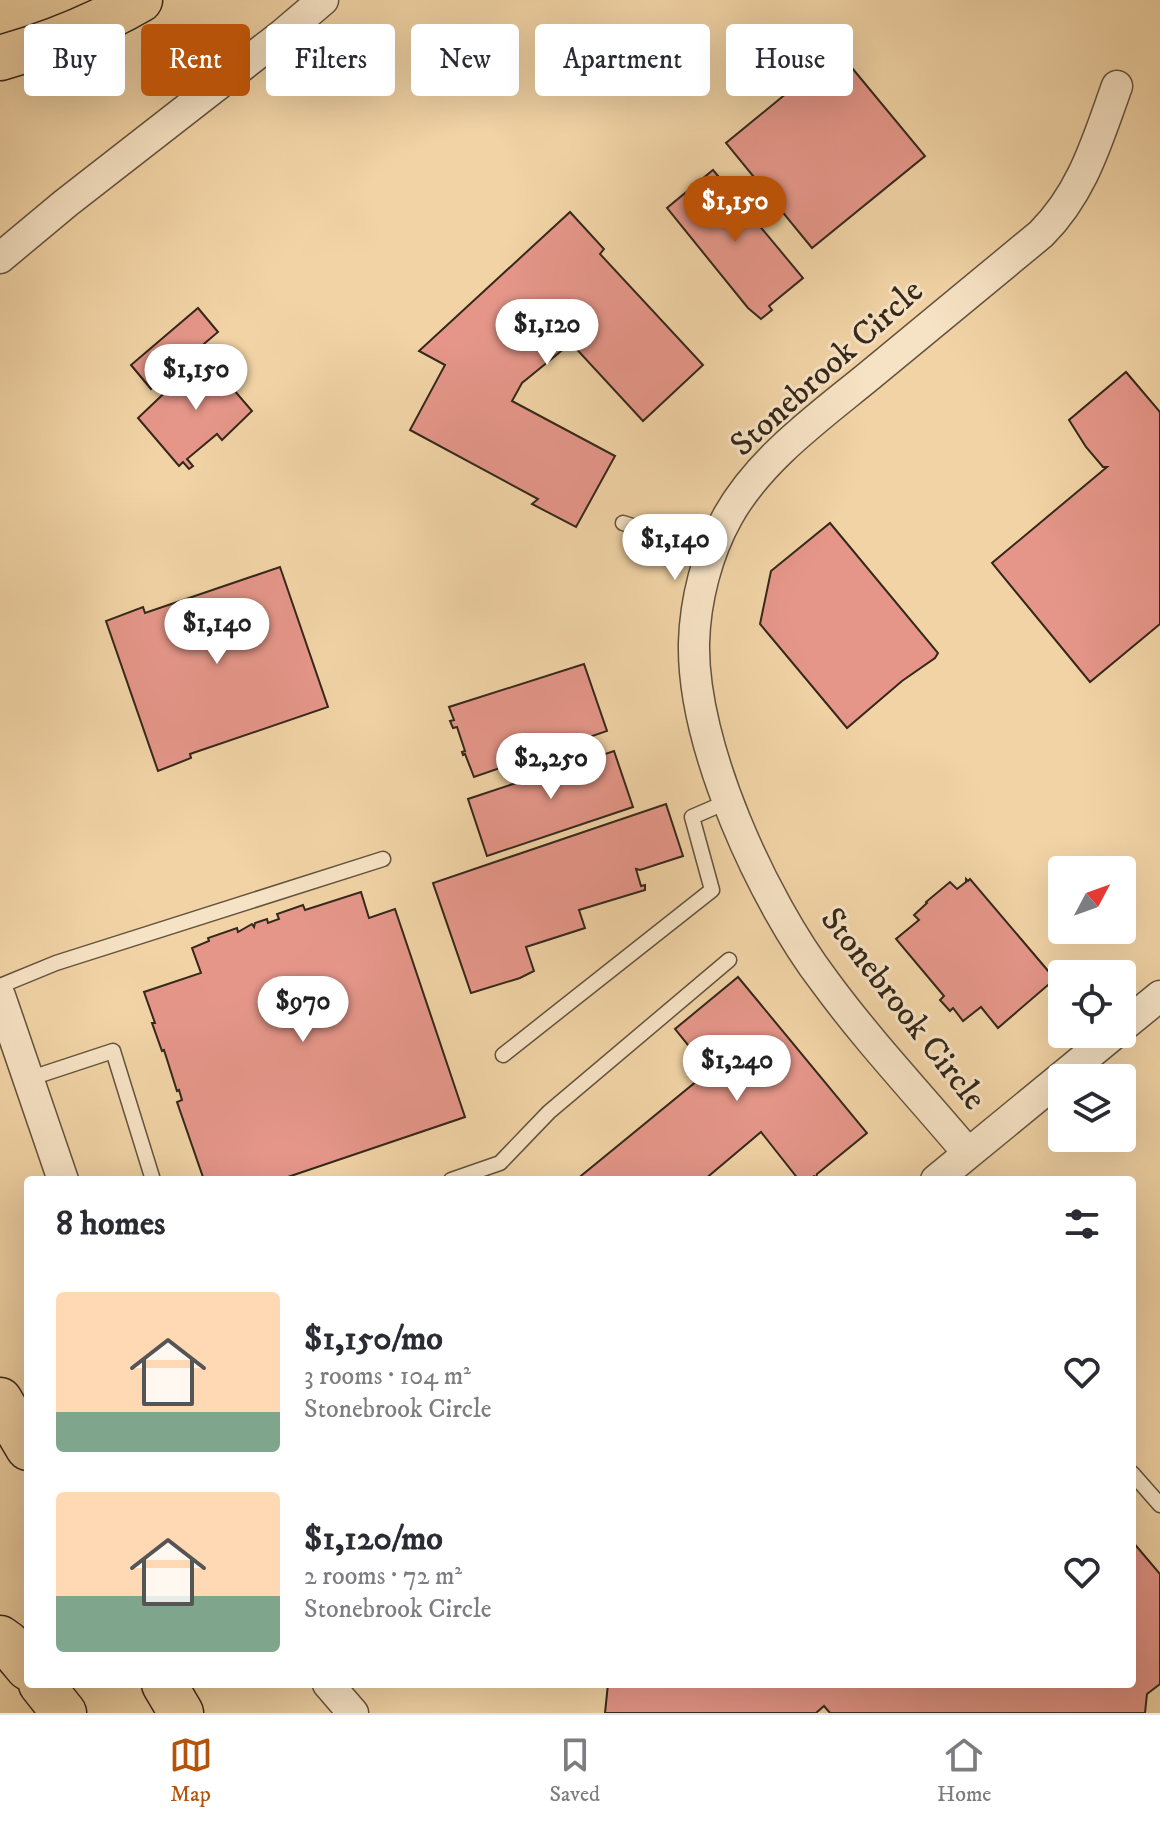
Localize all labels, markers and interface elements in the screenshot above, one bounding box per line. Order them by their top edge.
chip: Buy [24,24,125,96]
chip: Rent [141,24,250,96]
chip: Filters [266,24,395,96]
chip: New [411,24,519,96]
chip: Apartment [535,24,710,96]
chip: House [726,24,853,96]
pin: $1,150 [670,176,800,244]
text: $1,150 [701,185,769,218]
street label: Stonebrook Circle [722,270,932,466]
pin: $1,120 [482,299,612,367]
text: $1,120 [513,308,581,341]
pin: $1,150 [131,344,261,412]
text: $1,150 [162,353,230,386]
pin: $1,140 [610,514,740,582]
text: $1,140 [640,523,710,556]
pin: $1,140 [152,598,282,666]
text: $1,140 [182,607,252,640]
pin: $2,250 [486,733,616,801]
text: $2,250 [514,742,588,775]
north arrow [1048,856,1136,944]
map controls [1048,856,1136,1152]
street label: Stonebrook Circle [811,900,995,1118]
button: locate [1048,960,1136,1048]
pin: $970 [256,976,350,1044]
text: $970 [276,985,330,1018]
pin: $1,240 [672,1035,802,1103]
text: $1,240 [701,1044,773,1077]
button: layers [1048,1064,1136,1152]
icon: filters [1060,1202,1104,1246]
text: 8 homes [56,1203,165,1245]
text: $1,150/mo [304,1318,443,1360]
icon: home [120,1324,216,1420]
icon: heart [1060,1350,1104,1394]
text: 3 rooms · 104 m² [304,1360,471,1393]
text: Stonebrook Circle [304,1393,491,1426]
text: $1,120/mo [304,1518,443,1560]
icon: home [120,1524,216,1620]
icon: heart [1060,1550,1104,1594]
text: 2 rooms · 72 m² [304,1560,462,1593]
text: Stonebrook Circle [304,1593,491,1626]
tab: Map [169,1733,213,1808]
tab: Saved [550,1733,600,1808]
tab: Home [937,1733,991,1808]

